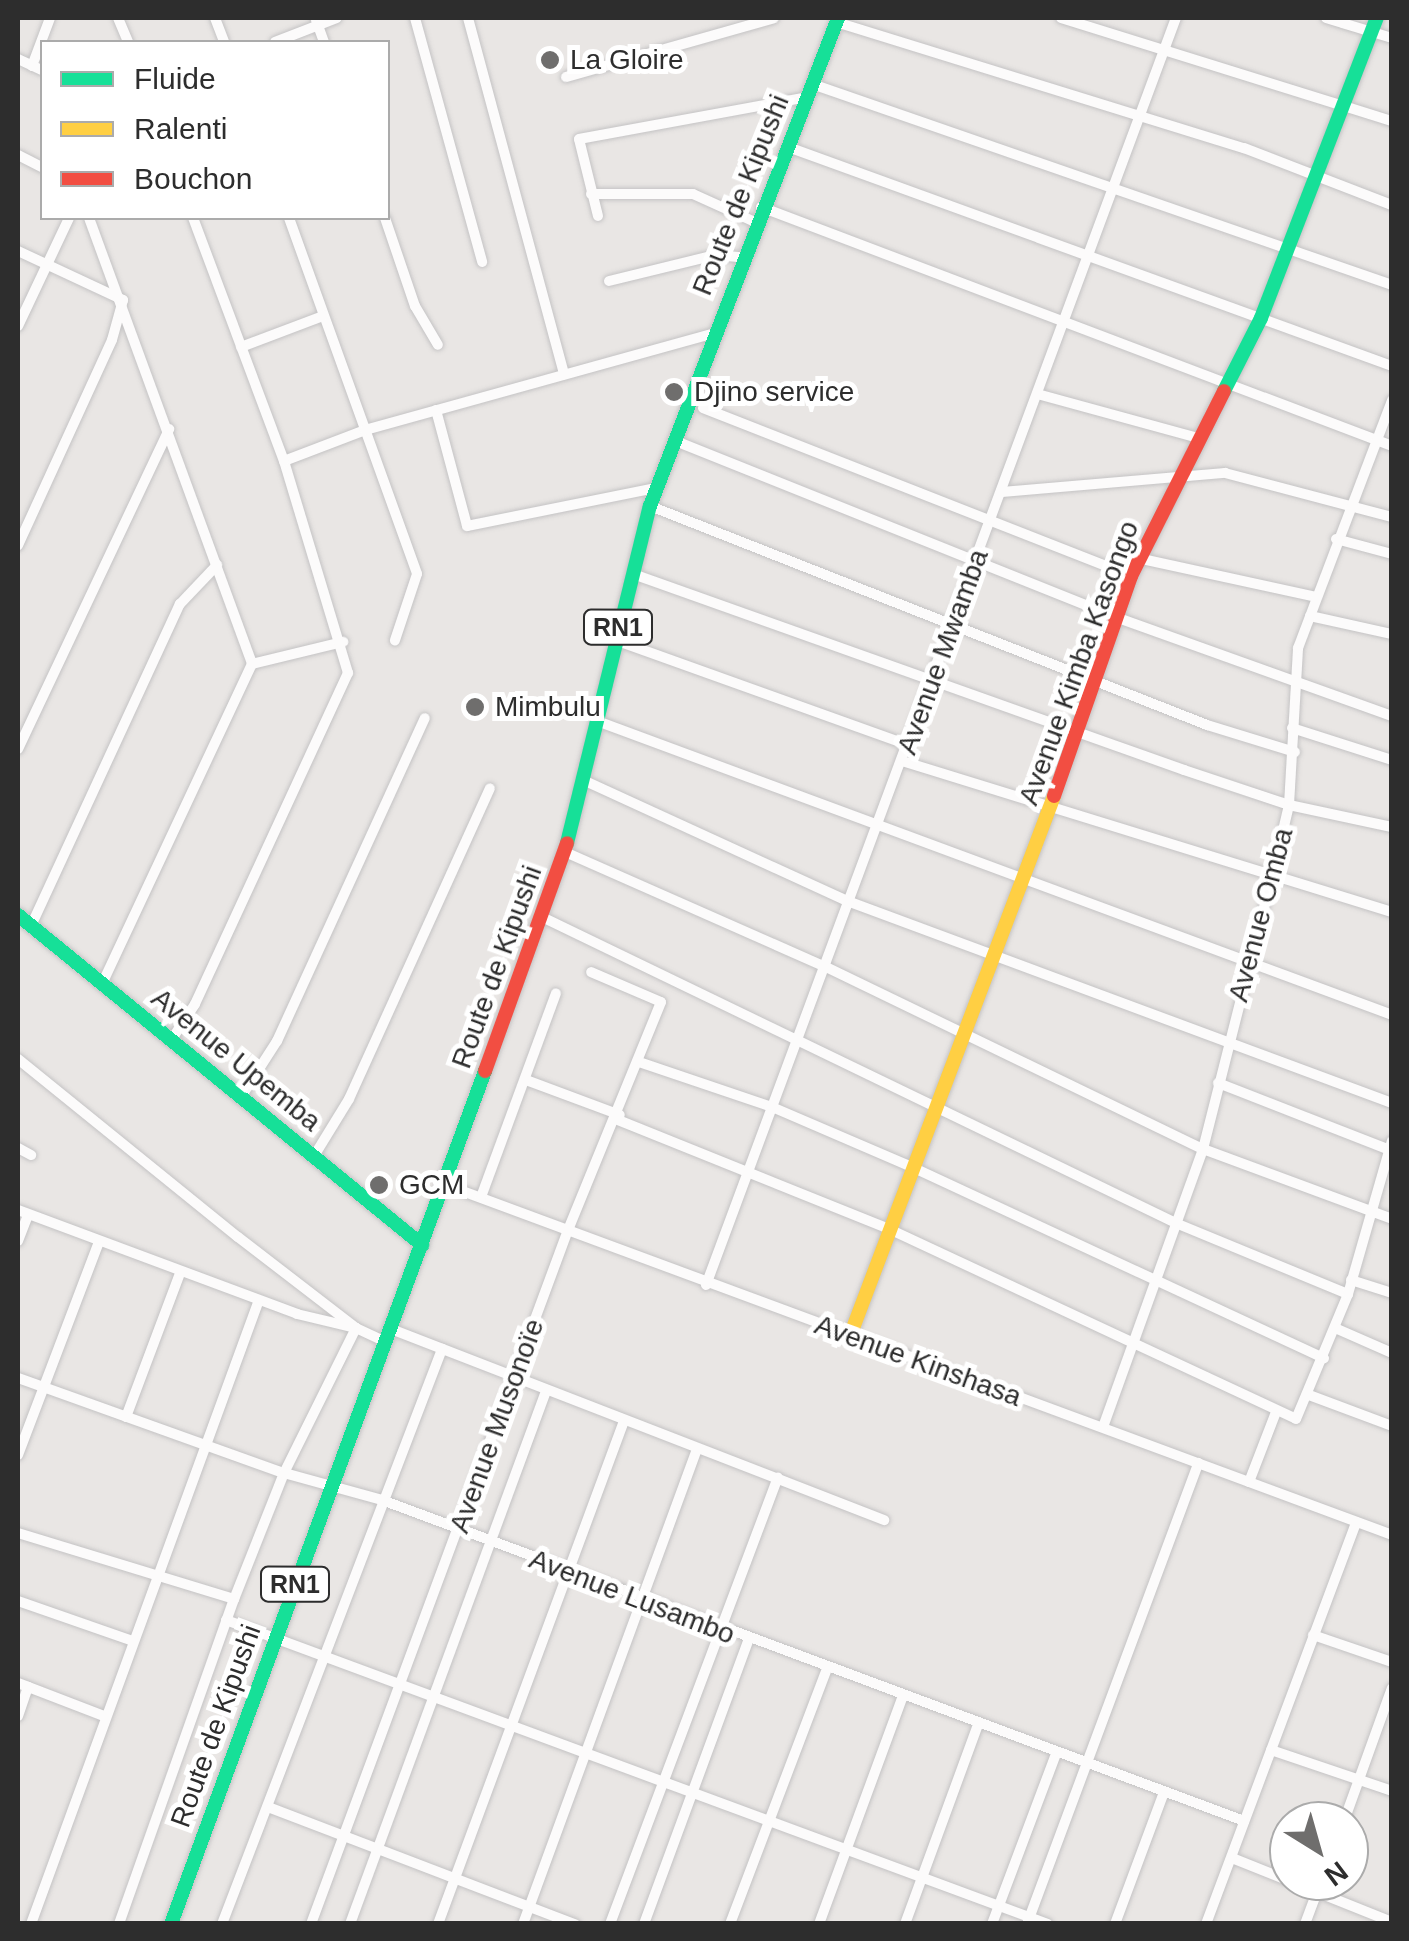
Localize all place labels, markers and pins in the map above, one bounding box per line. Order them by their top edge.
place label: La Gloire [570,43,684,77]
marker: La Gloire [539,49,561,71]
place label: Djino service [694,375,854,409]
marker: Djino service [663,381,685,403]
place label: Mimbulu [495,690,601,724]
marker: Mimbulu [464,696,486,718]
place label: GCM [399,1168,464,1202]
marker: GCM [368,1174,390,1196]

